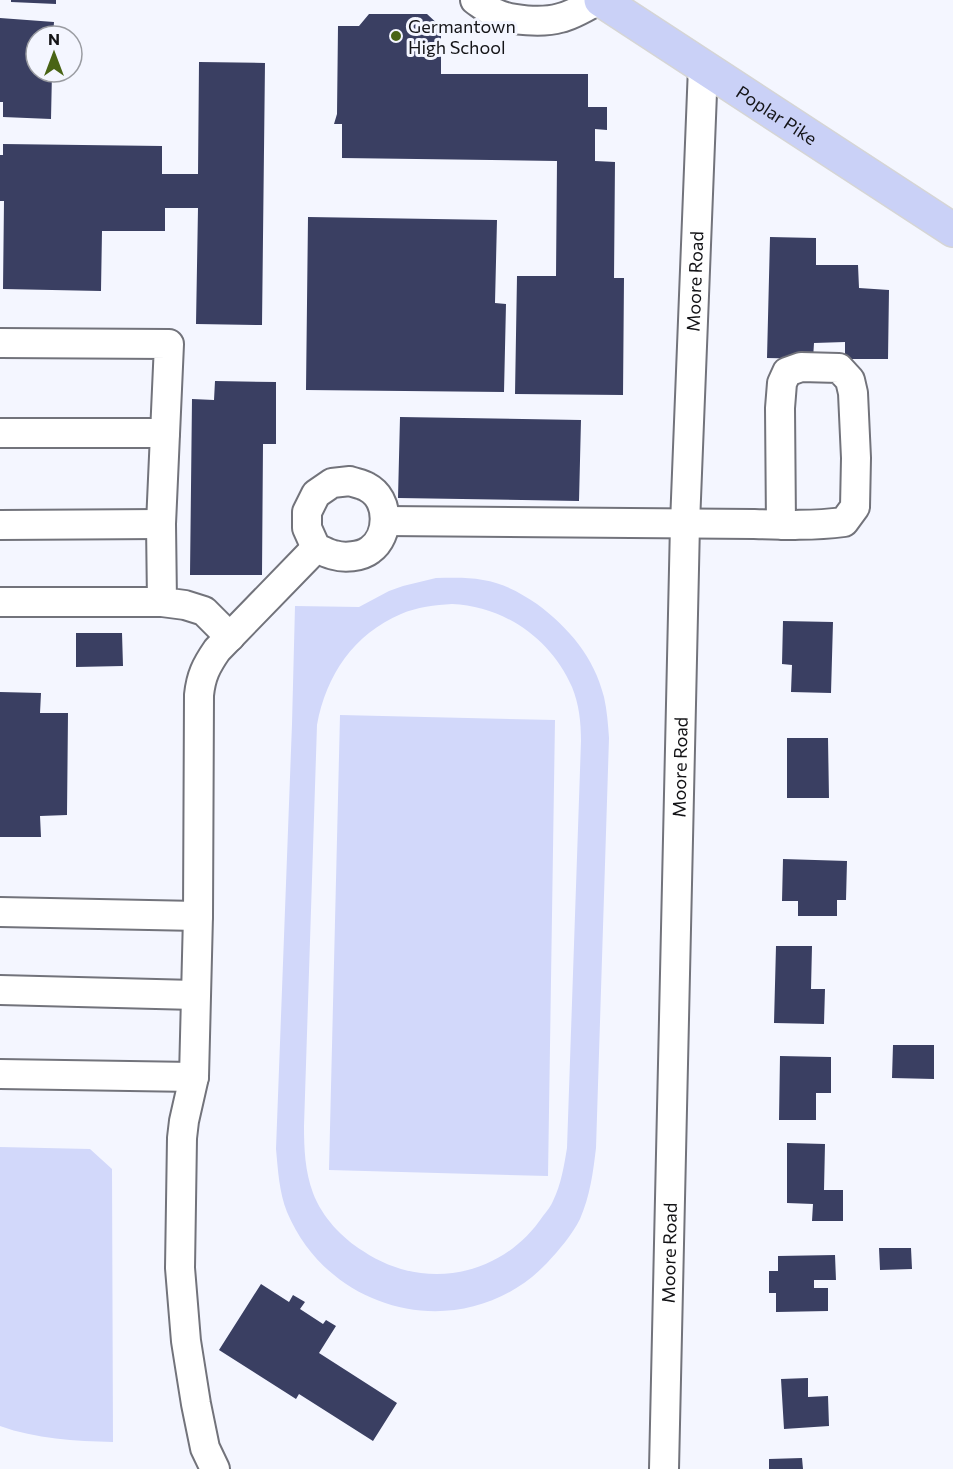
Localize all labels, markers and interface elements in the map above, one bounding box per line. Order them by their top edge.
place label: Germantown High School [408,15,516,58]
north arrow [24,24,84,84]
text: N [48,29,60,48]
marker: Germantown High School [389,29,403,43]
street label: Poplar Pike [732,81,821,149]
street label: Moore Road [682,231,708,332]
street label: Moore Road [667,717,692,818]
street label: Moore Road [657,1203,681,1304]

